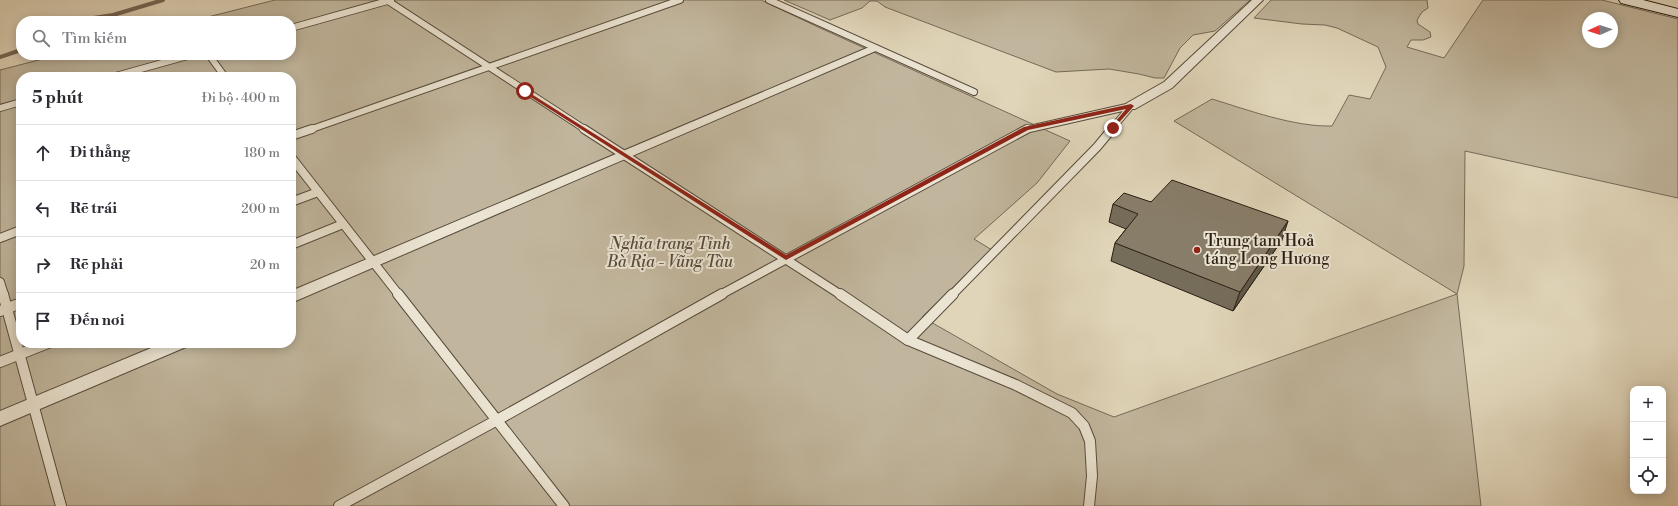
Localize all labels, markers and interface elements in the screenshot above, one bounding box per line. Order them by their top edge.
north arrow [1582,12,1618,48]
search box [16,16,296,60]
icon: search [30,27,52,49]
text: Tìm kiếm [62,29,127,48]
route start [516,82,534,100]
text: 5 phút [32,87,83,109]
text: Đi bộ · 400 m [202,90,280,106]
route end [1104,119,1122,137]
icon: ahead [32,142,54,164]
text: Đi thẳng [70,143,130,162]
text: 180 m [244,145,280,161]
icon: left [32,198,54,220]
text: Rẽ trái [70,199,117,218]
text: 200 m [241,201,280,217]
place label: Trung tam Hoả táng Long Hương [1205,231,1330,269]
park label: Nghĩa trang Tỉnh Bà Rịa - Vũng Tàu [606,234,734,272]
marker: Trung tam Hoả táng Long Hương [1192,245,1202,255]
icon: right [32,254,54,276]
text: Rẽ phải [70,255,123,274]
text: 20 m [250,257,280,273]
icon: arrive [32,310,54,332]
text: Đến nơi [70,311,124,330]
map controls [1630,386,1666,494]
button: + [1630,386,1666,422]
button: − [1630,422,1666,458]
button: locate [1630,458,1666,494]

